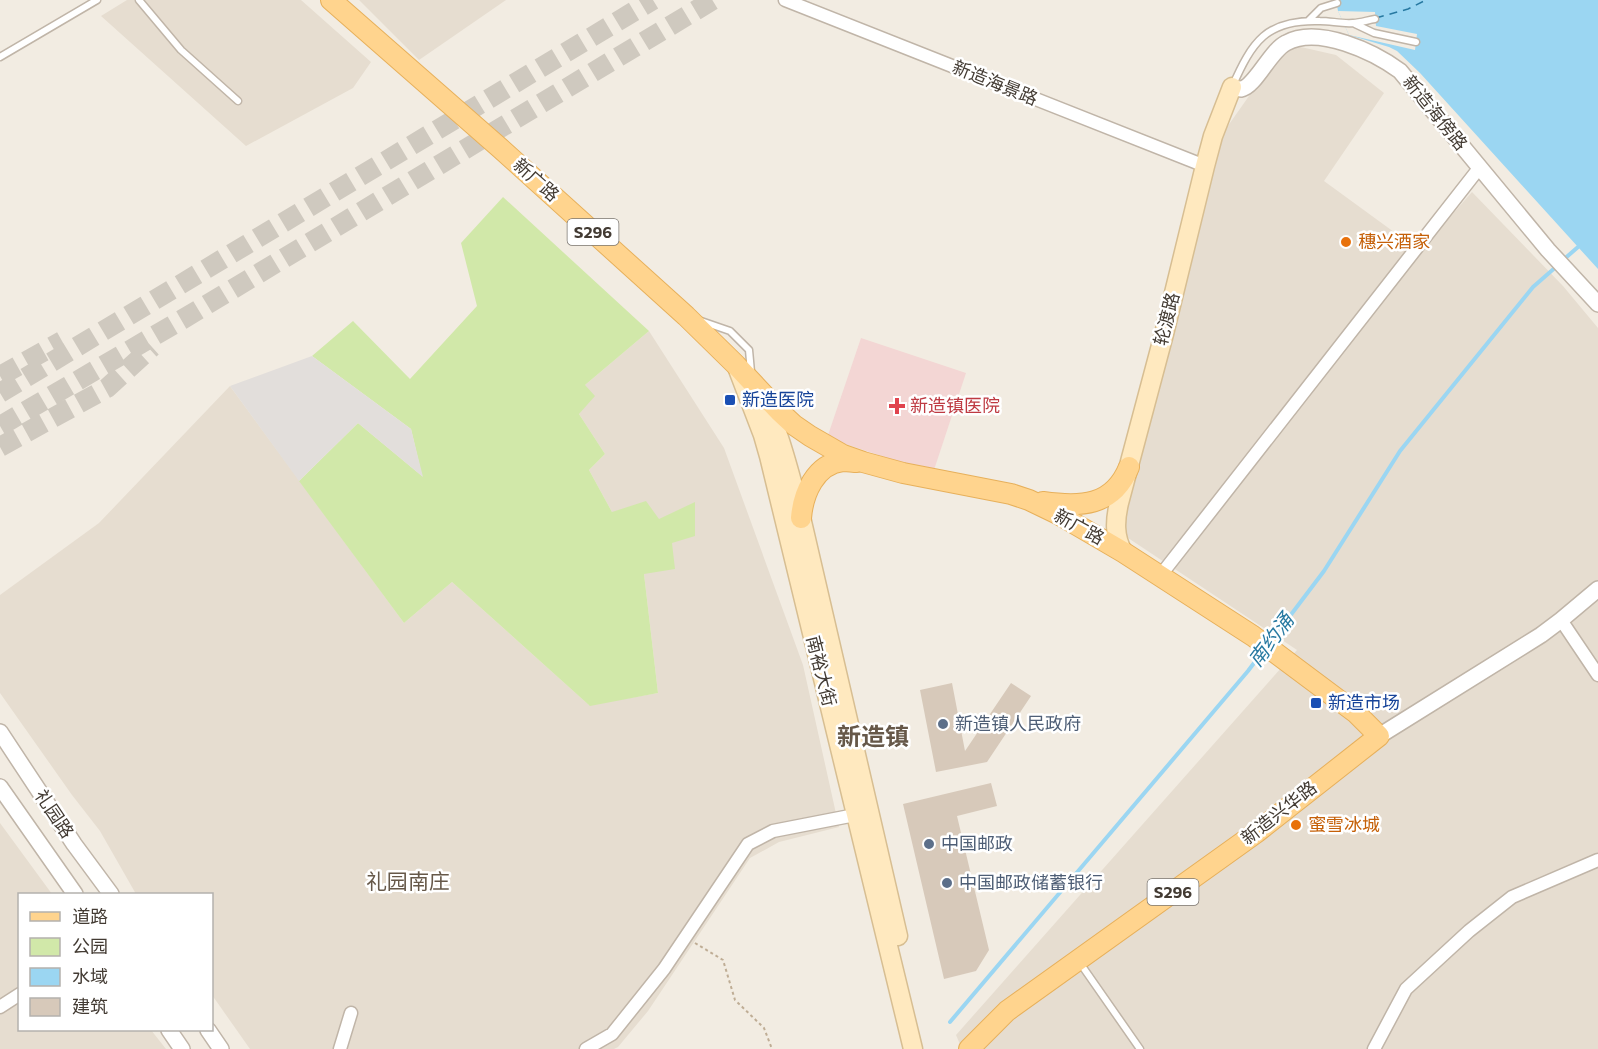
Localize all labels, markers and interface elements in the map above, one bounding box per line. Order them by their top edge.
street label: 新造海景路 [950,55,1041,109]
street label: 新造海傍路 [1399,70,1473,154]
street label: 新广路 [509,153,564,205]
road number: S296 [568,219,618,245]
place label: 穗兴酒家 [1358,230,1430,252]
marker: 穗兴酒家 [1339,235,1353,249]
street label: 轮渡路 [1149,290,1183,348]
place label: 新造医院 [742,388,814,410]
marker: 新造医院 [723,393,737,407]
place label: 新造镇医院 [910,394,1000,416]
marker: 新造镇医院 [888,397,906,415]
street label: 新广路 [1051,503,1108,549]
water label: 南约涌 [1243,607,1299,671]
street label: 南裕大街 [803,633,841,708]
place label: 新造市场 [1328,691,1400,713]
marker: 新造市场 [1309,696,1323,710]
place label: 新造镇人民政府 [955,712,1081,734]
marker: 新造镇人民政府 [936,717,950,731]
district label: 新造镇 [837,721,909,750]
street label: 新造兴华路 [1236,776,1321,849]
street label: 礼园路 [31,785,79,842]
place label: 蜜雪冰城 [1308,813,1380,835]
marker: 蜜雪冰城 [1289,818,1303,832]
place label: 中国邮政 [941,832,1013,854]
marker: 中国邮政 [922,837,936,851]
district label: 礼园南庄 [366,868,450,893]
place label: 中国邮政储蓄银行 [959,871,1103,893]
marker: 中国邮政储蓄银行 [940,876,954,890]
road number: S296 [1148,879,1198,905]
legend [18,893,213,1031]
text: 道路 [72,905,108,927]
text: 公园 [72,935,108,957]
text: 水域 [72,965,108,987]
text: 建筑 [72,995,108,1017]

